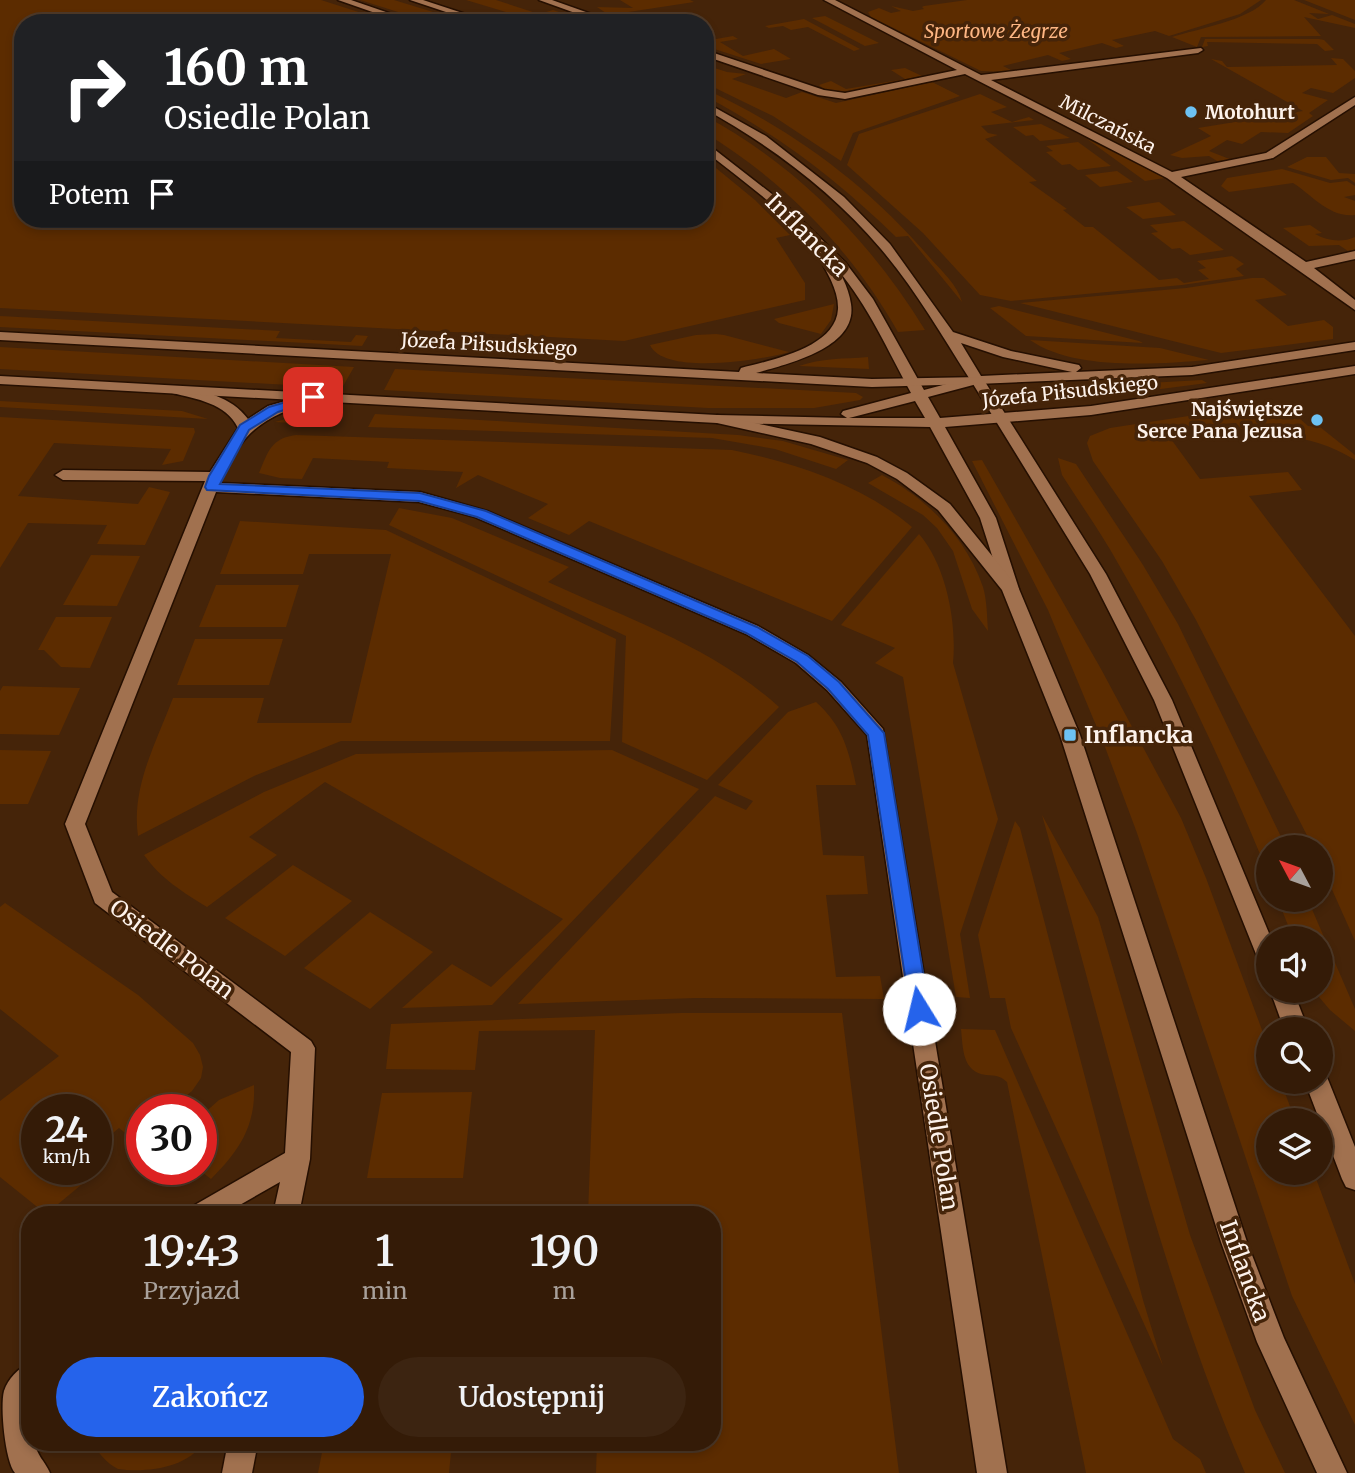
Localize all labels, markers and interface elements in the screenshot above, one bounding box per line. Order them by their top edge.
park label: Sportowe Żegrze [924,19,1068,43]
text: 160 m [164,37,308,98]
icon: right [49,42,140,133]
street label: Milczańska [1056,89,1160,159]
text: Osiedle Polan [164,98,371,138]
place label: Motohurt [1205,100,1295,124]
marker: Motohurt [1183,104,1199,120]
icon: arrive [143,175,181,213]
text: Potem [49,178,129,211]
street label: Inflancka [760,187,855,282]
street label: Józefa Piłsudskiego [399,327,578,361]
pin [283,367,343,427]
street label: Józefa Piłsudskiego [980,370,1159,412]
icon: arrive [294,378,332,416]
place label: Najświętsze Serce Pana Jezusa [1137,397,1303,443]
marker: Najświętsze Serce Pana Jezusa [1309,412,1325,428]
place label: Inflancka [1084,720,1194,749]
marker: Inflancka [1062,727,1078,743]
north arrow [1256,835,1334,912]
map controls [1256,835,1333,1185]
street label: Osiedle Polan [104,892,240,1005]
button: sound [1256,926,1333,1003]
position arrow [882,972,956,1046]
button: search [1256,1017,1333,1094]
street label: Osiedle Polan [914,1061,965,1213]
speed limit sign: 30 [126,1094,217,1185]
text: 24 [45,1108,88,1152]
button: layers [1256,1108,1333,1185]
text: km/h [43,1145,90,1168]
street label: Inflancka [1214,1216,1277,1325]
text: 19:43 [143,1225,240,1277]
text: 1 [375,1225,394,1277]
text: 190 [529,1225,599,1277]
text: Przyjazd [143,1276,240,1305]
text: min [362,1276,407,1305]
text: m [553,1276,576,1305]
button: Zakończ [56,1357,364,1437]
button: Udostępnij [378,1357,686,1437]

